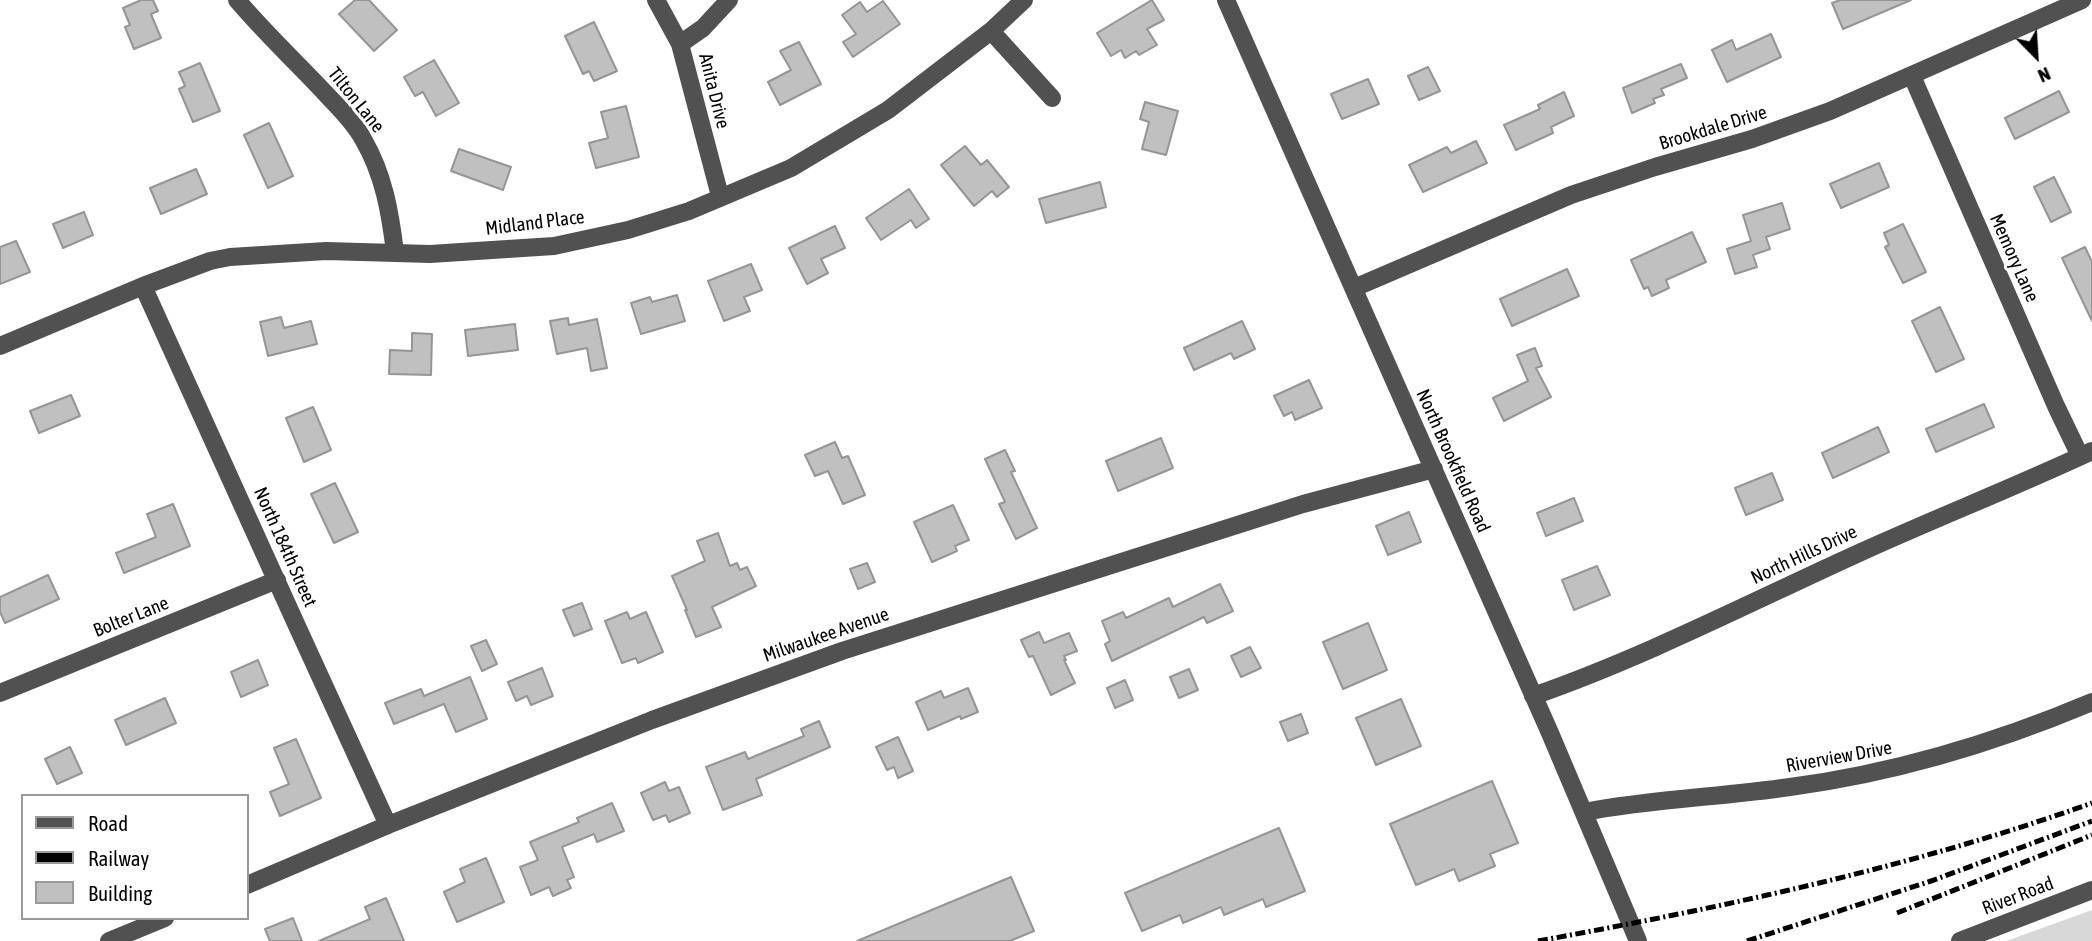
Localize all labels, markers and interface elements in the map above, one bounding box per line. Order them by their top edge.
north arrow [2001,21,2071,91]
street label: Anita Drive [694,51,734,131]
street label: Tilton Lane [323,63,389,137]
text: N [2035,63,2054,88]
street label: Brookdale Drive [1656,101,1770,155]
street label: Midland Place [484,206,586,240]
street label: Memory Lane [1984,210,2044,306]
street label: North Brookfield Road [1411,386,1495,536]
street label: North 184th Street [248,484,322,610]
street label: North Hills Drive [1747,520,1861,590]
street label: Bolter Lane [90,592,172,642]
street label: Milwaukee Avenue [760,603,892,667]
street label: Riverview Drive [1784,736,1894,778]
legend [21,794,248,920]
text: Road [88,811,128,835]
text: Railway [88,846,149,870]
street label: River Road [1979,872,2057,920]
text: Building [88,881,152,905]

